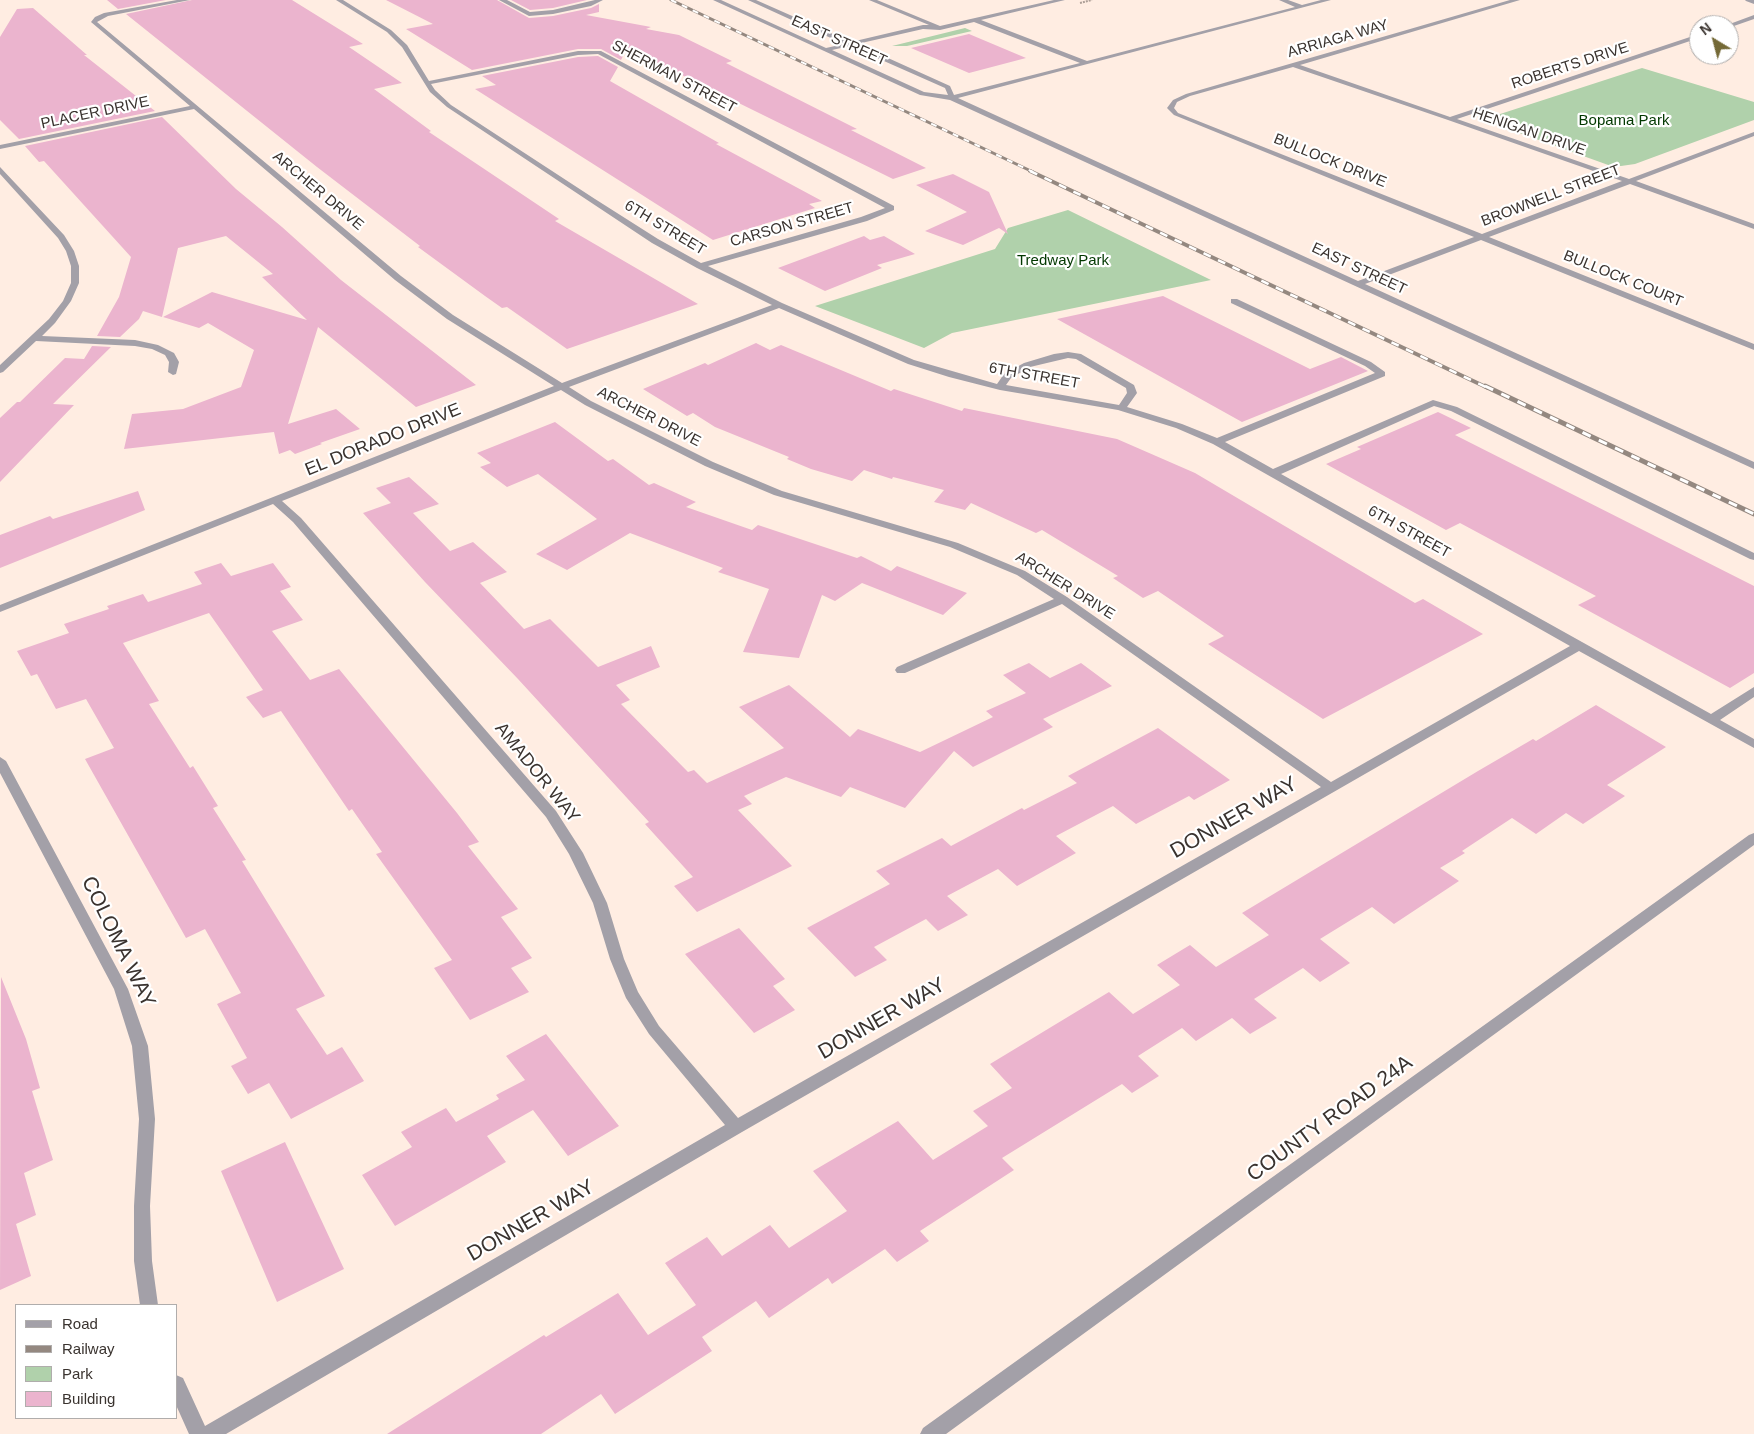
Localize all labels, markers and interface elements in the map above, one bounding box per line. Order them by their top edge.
street label: EAST STREET [789,12,889,70]
north arrow [1689,15,1739,65]
street label: ARRIAGA WAY [1285,16,1391,62]
text: N [1697,19,1714,38]
street label: SHERMAN STREET [609,37,739,117]
street label: ROBERTS DRIVE [1509,39,1631,93]
street label: PLACER DRIVE [39,93,151,133]
street label: HENIGAN DRIVE [1470,104,1588,160]
park label: Bopama Park [1579,112,1669,130]
street label: BULLOCK DRIVE [1271,130,1389,192]
street label: ARCHER DRIVE [269,148,367,234]
street label: BROWNELL STREET [1479,161,1623,231]
street label: 6TH STREET [621,197,709,259]
street label: CARSON STREET [728,199,856,251]
street label: EAST STREET [1309,239,1409,299]
street label: BULLOCK COURT [1561,247,1685,311]
park label: Tredway Park [1017,252,1109,270]
street label: 6TH STREET [987,359,1081,393]
street label: ARCHER DRIVE [594,383,704,451]
street label: EL DORADO DRIVE [302,399,464,481]
street label: 6TH STREET [1365,502,1453,562]
street label: ARCHER DRIVE [1012,548,1118,624]
street label: AMADOR WAY [490,718,584,828]
street label: DONNER WAY [1166,772,1302,864]
street label: COLOMA WAY [75,873,161,1011]
street label: DONNER WAY [814,973,950,1065]
street label: COUNTY ROAD 24A [1242,1051,1418,1187]
street label: DONNER WAY [463,1175,599,1267]
legend [15,1304,178,1419]
text: Road [62,1315,98,1332]
text: Railway [62,1340,115,1357]
text: Park [62,1365,93,1382]
text: Building [62,1390,115,1407]

